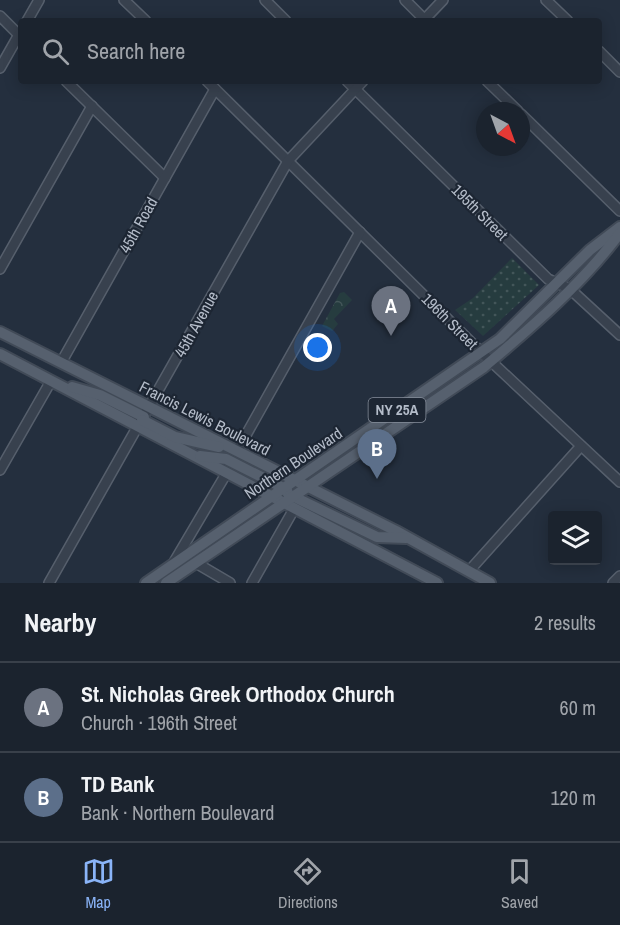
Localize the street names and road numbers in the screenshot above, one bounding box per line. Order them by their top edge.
street label: 195th Street [447,179,513,245]
street label: 45th Road [114,193,162,257]
street label: 45th Avenue [169,287,223,361]
street label: 196th Street [417,288,483,354]
street label: Francis Lewis Boulevard [136,375,274,461]
road number: NY 25A [368,398,426,422]
street label: Northern Boulevard [240,422,346,504]

